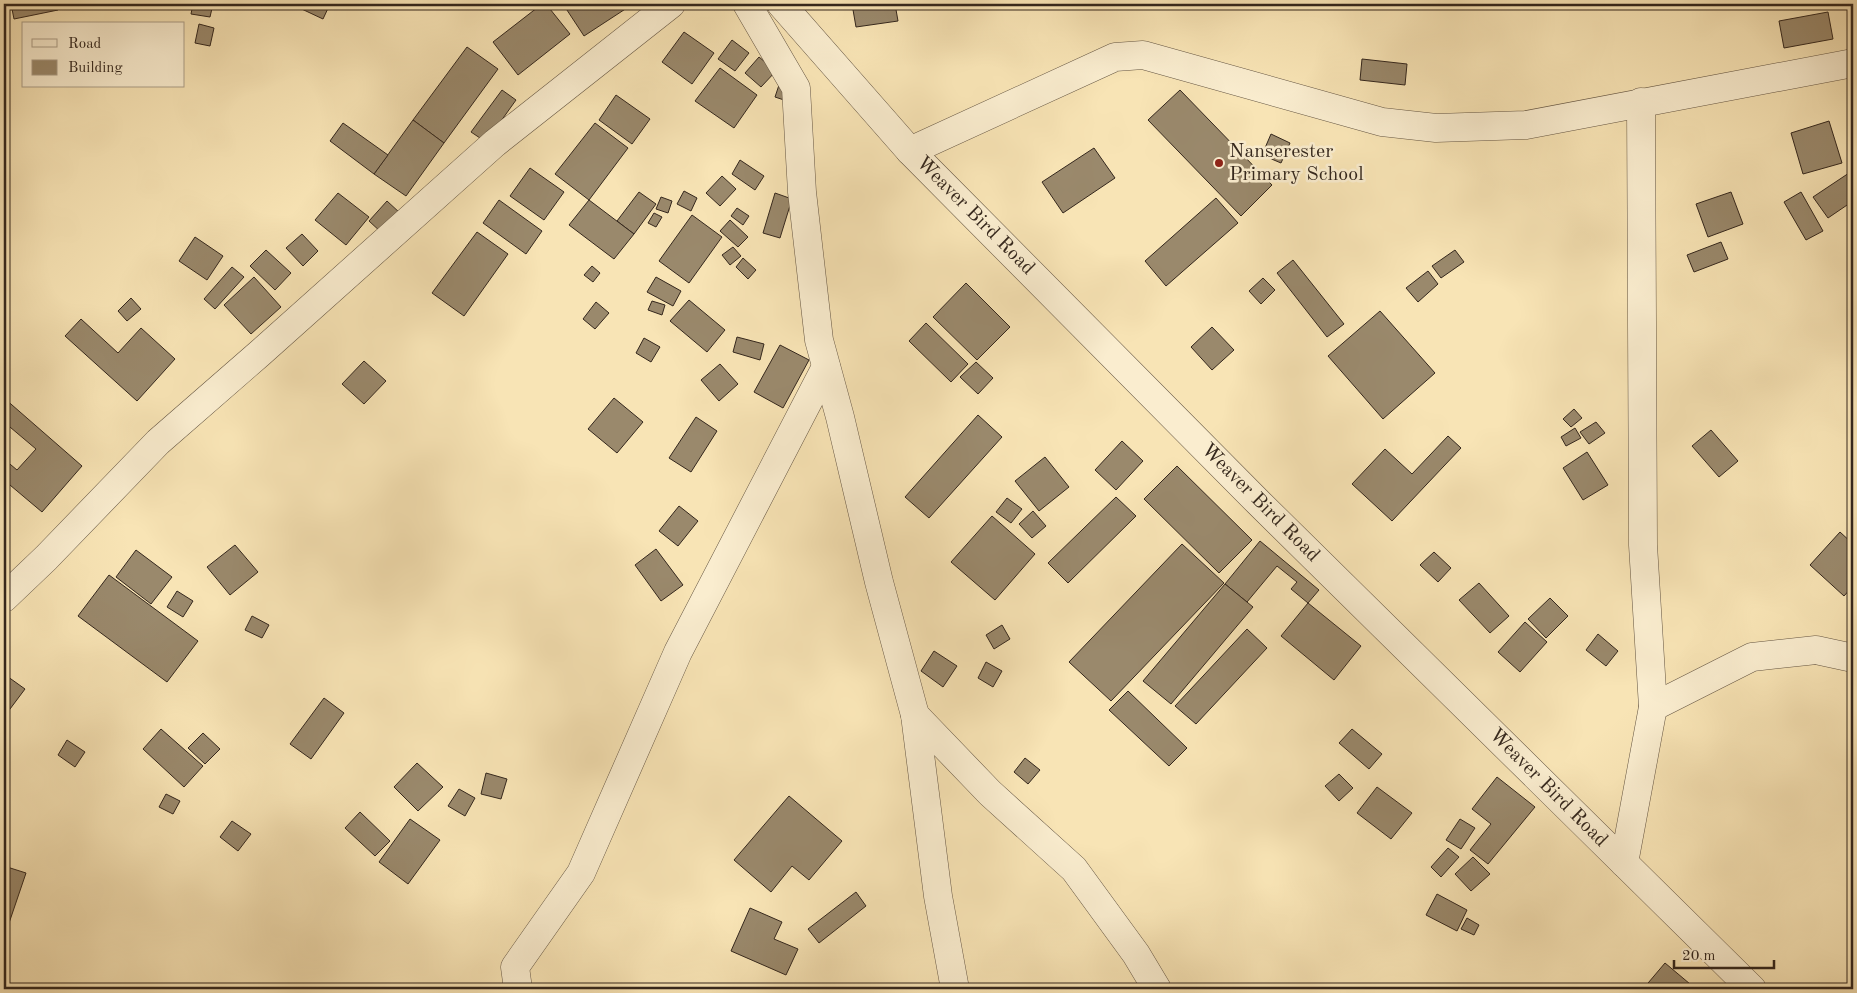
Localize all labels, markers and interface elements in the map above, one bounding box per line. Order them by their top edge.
legend [22,22,185,88]
text: Road [68,37,102,52]
text: Building [68,61,123,76]
place label: Nanserester Primary School [1229,142,1364,185]
street label: Weaver Bird Road [912,153,1038,279]
marker: Nanserester Primary School [1213,157,1225,169]
street label: Weaver Bird Road [1197,440,1323,566]
street label: Weaver Bird Road [1485,725,1611,851]
scale bar [1674,938,1774,970]
text: 20 m [1682,949,1716,964]

